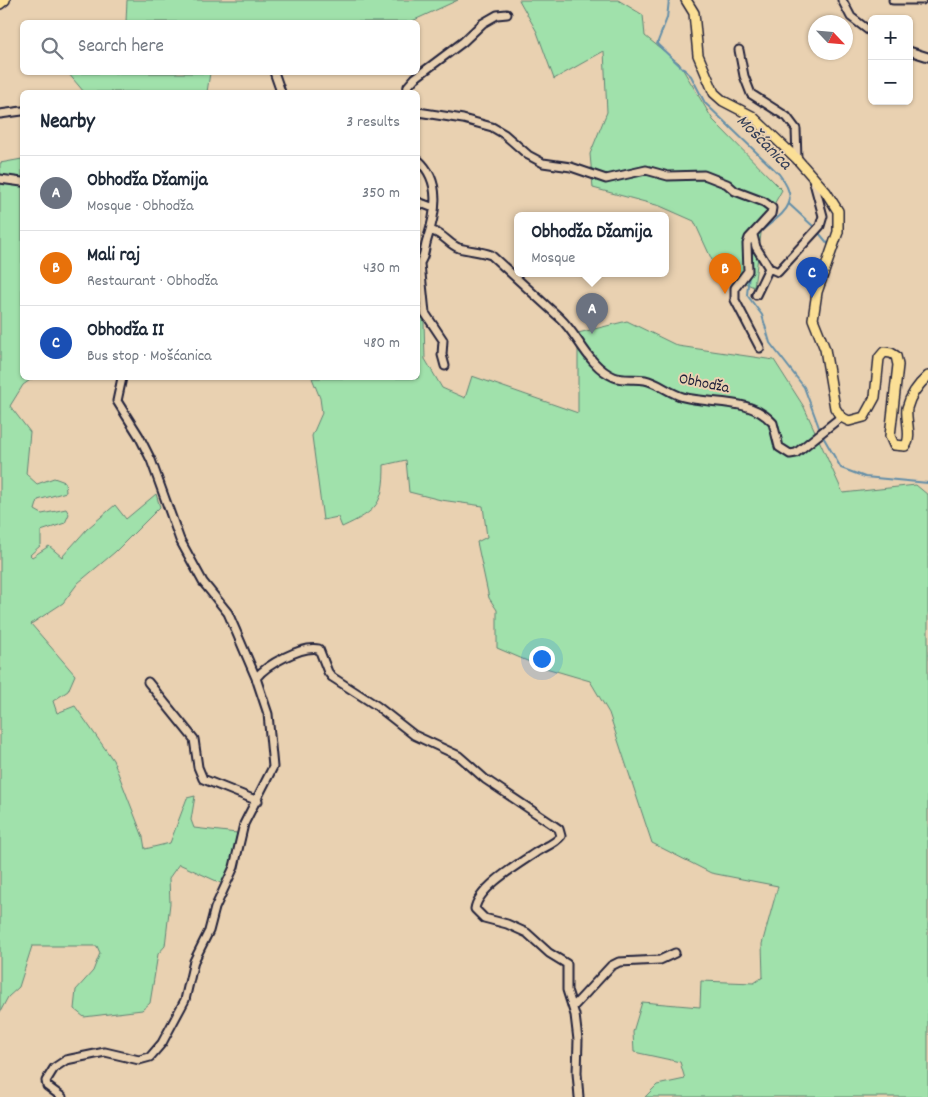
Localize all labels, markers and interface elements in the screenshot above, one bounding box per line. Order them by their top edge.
north arrow [808,15,853,60]
map controls [868,15,913,105]
button: + [868,15,913,60]
search box [20,20,420,75]
icon: search [38,34,66,62]
text: Search here [78,34,164,61]
button: − [868,60,913,105]
text: Nearby [40,108,95,138]
water label: Mošćanica [730,110,797,177]
text: 3 results [346,111,400,134]
text: Obhodža Džamija [87,168,208,195]
text: A [52,182,60,205]
text: 350 m [362,182,400,205]
text: Mosque · Obhodža [87,195,193,218]
popup [514,212,669,277]
text: Obhodža Džamija [531,220,652,247]
text: Mali raj [87,243,140,270]
text: Mosque [531,247,575,270]
pin: B [709,253,741,294]
text: B [52,257,60,280]
text: 430 m [363,257,400,280]
pin: C [796,257,828,298]
text: Restaurant · Obhodža [87,270,218,293]
pin: A [576,293,608,334]
text: Obhodža II [87,318,164,345]
text: C [52,332,60,355]
text: 480 m [364,332,400,355]
text: Bus stop · Mošćanica [87,345,212,368]
street label: Obhodža [677,368,732,400]
your location [529,646,555,672]

